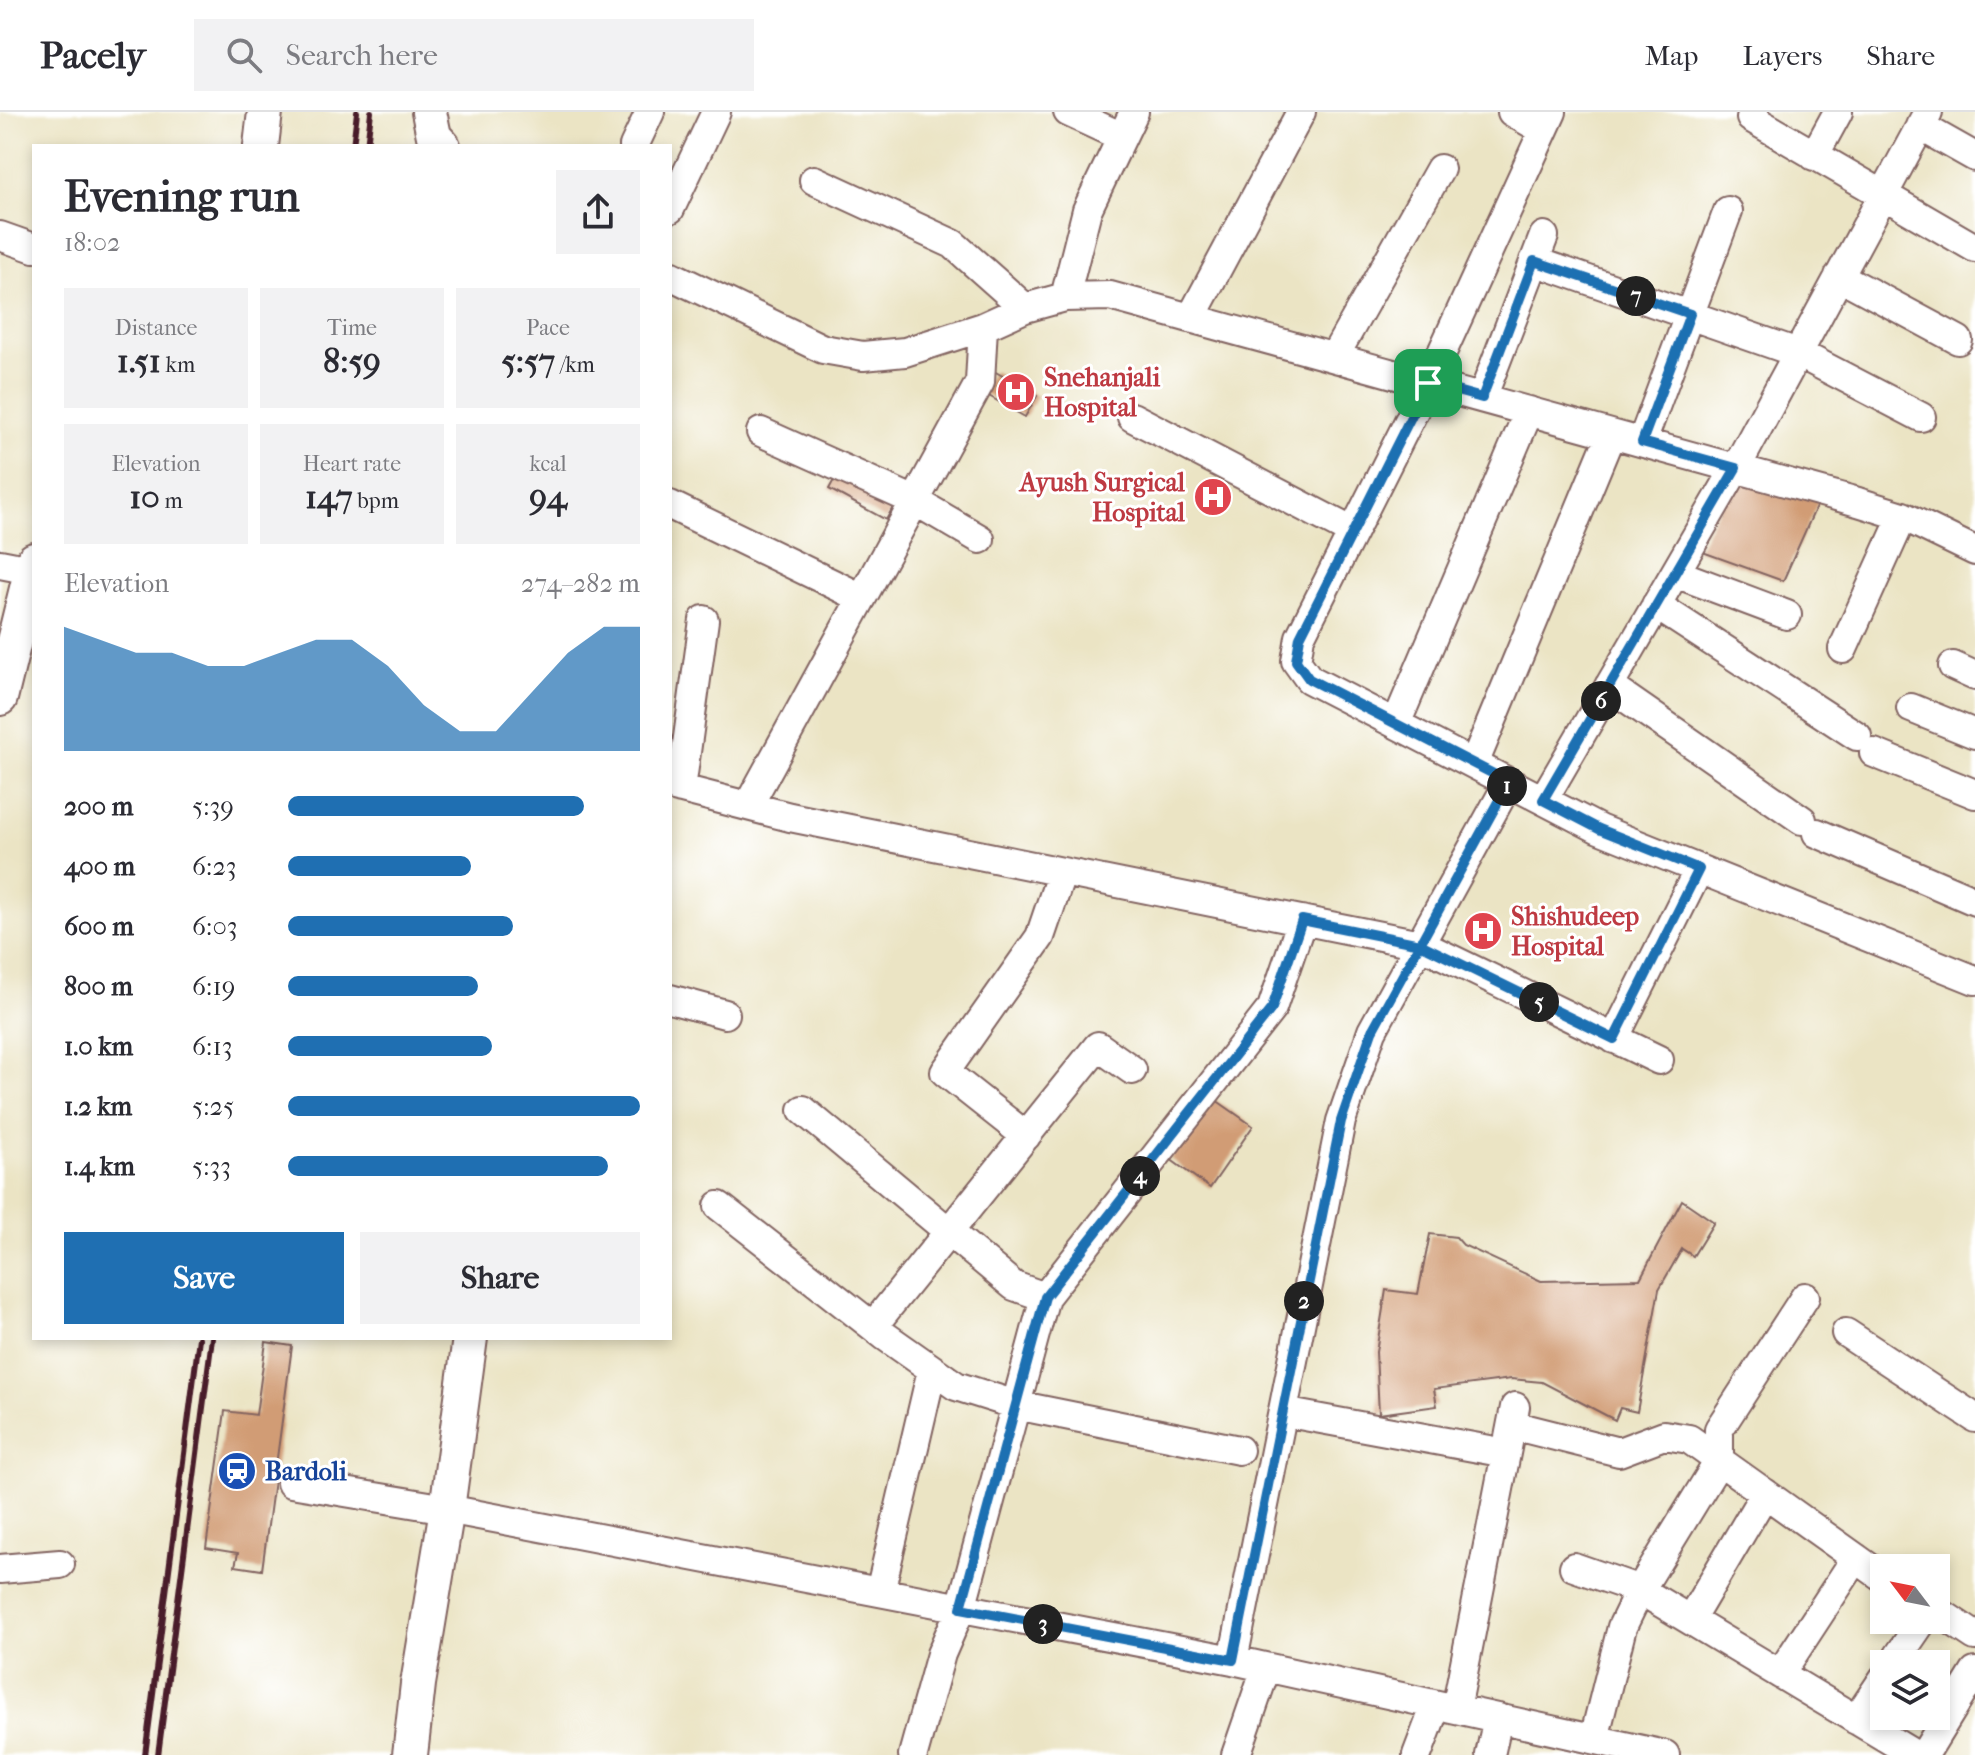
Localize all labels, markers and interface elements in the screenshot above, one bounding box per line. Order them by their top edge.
search box [194,19,754,91]
text: Pacely [40,33,146,78]
icon: search [222,33,266,77]
text: Search here [286,38,438,73]
text: Map [1645,39,1698,72]
text: Layers [1742,39,1822,72]
text: Share [1866,39,1935,72]
button: share [556,170,640,254]
text: Evening run [64,171,299,222]
text: 18:02 [64,227,120,258]
pin: 7 [1616,276,1656,316]
text: 7 [1631,283,1641,309]
text: Distance [115,315,197,341]
text: Time [327,315,377,341]
text: Pace [526,315,570,341]
text: 1.51 [117,341,161,381]
text: 8:59 [323,341,381,381]
text: 5:57 [501,341,555,381]
pin [1394,349,1462,417]
text: km [161,352,195,378]
text: /km [555,352,595,378]
icon: arrive [1406,361,1450,405]
place label: Snehanjali Hospital [1044,362,1161,423]
hospital icon: Snehanjali Hospital [995,371,1037,413]
text: Elevation [112,451,200,477]
text: Heart rate [303,451,401,477]
text: kcal [529,451,567,477]
place label: Ayush Surgical Hospital [1018,467,1186,528]
hospital icon: Ayush Surgical Hospital [1192,476,1234,518]
text: 10 [129,477,160,517]
text: 147 [305,477,353,517]
text: 94 [529,477,567,517]
text: m [160,488,183,514]
text: bpm [353,488,399,514]
text: Elevation [64,568,169,599]
text: 274–282 m [521,568,640,599]
pin: 6 [1581,681,1621,721]
text: 6 [1595,688,1607,714]
pin: 1 [1487,766,1527,806]
text: 1 [1503,773,1511,799]
text: 200 m [64,791,133,822]
text: 5:39 [192,791,234,822]
text: 400 m [64,851,135,882]
text: 6:23 [192,851,236,882]
place label: Shishudeep Hospital [1511,901,1639,962]
hospital icon: Shishudeep Hospital [1462,910,1504,952]
text: 600 m [64,911,134,942]
text: 6:03 [192,911,237,942]
text: 800 m [64,971,133,1002]
text: 6:19 [192,971,235,1002]
pin: 5 [1519,982,1559,1022]
text: 5 [1534,989,1544,1015]
text: 1.0 km [64,1031,133,1062]
text: 6:13 [192,1031,232,1062]
text: 1.2 km [64,1091,132,1122]
text: 5:25 [192,1091,234,1122]
text: 1.4 km [64,1151,135,1182]
text: 5:33 [192,1151,231,1182]
pin: 4 [1120,1156,1160,1196]
text: 4 [1134,1163,1147,1189]
button: Save [64,1232,344,1324]
button: Share [360,1232,640,1324]
pin: 2 [1284,1281,1324,1321]
text: 2 [1298,1288,1310,1314]
station icon: Bardoli [216,1450,258,1492]
place label: Bardoli [265,1456,347,1487]
north arrow [1870,1554,1950,1634]
map controls [1870,1554,1950,1730]
pin: 3 [1023,1604,1063,1644]
text: 3 [1038,1611,1048,1637]
button: layers [1870,1650,1950,1730]

